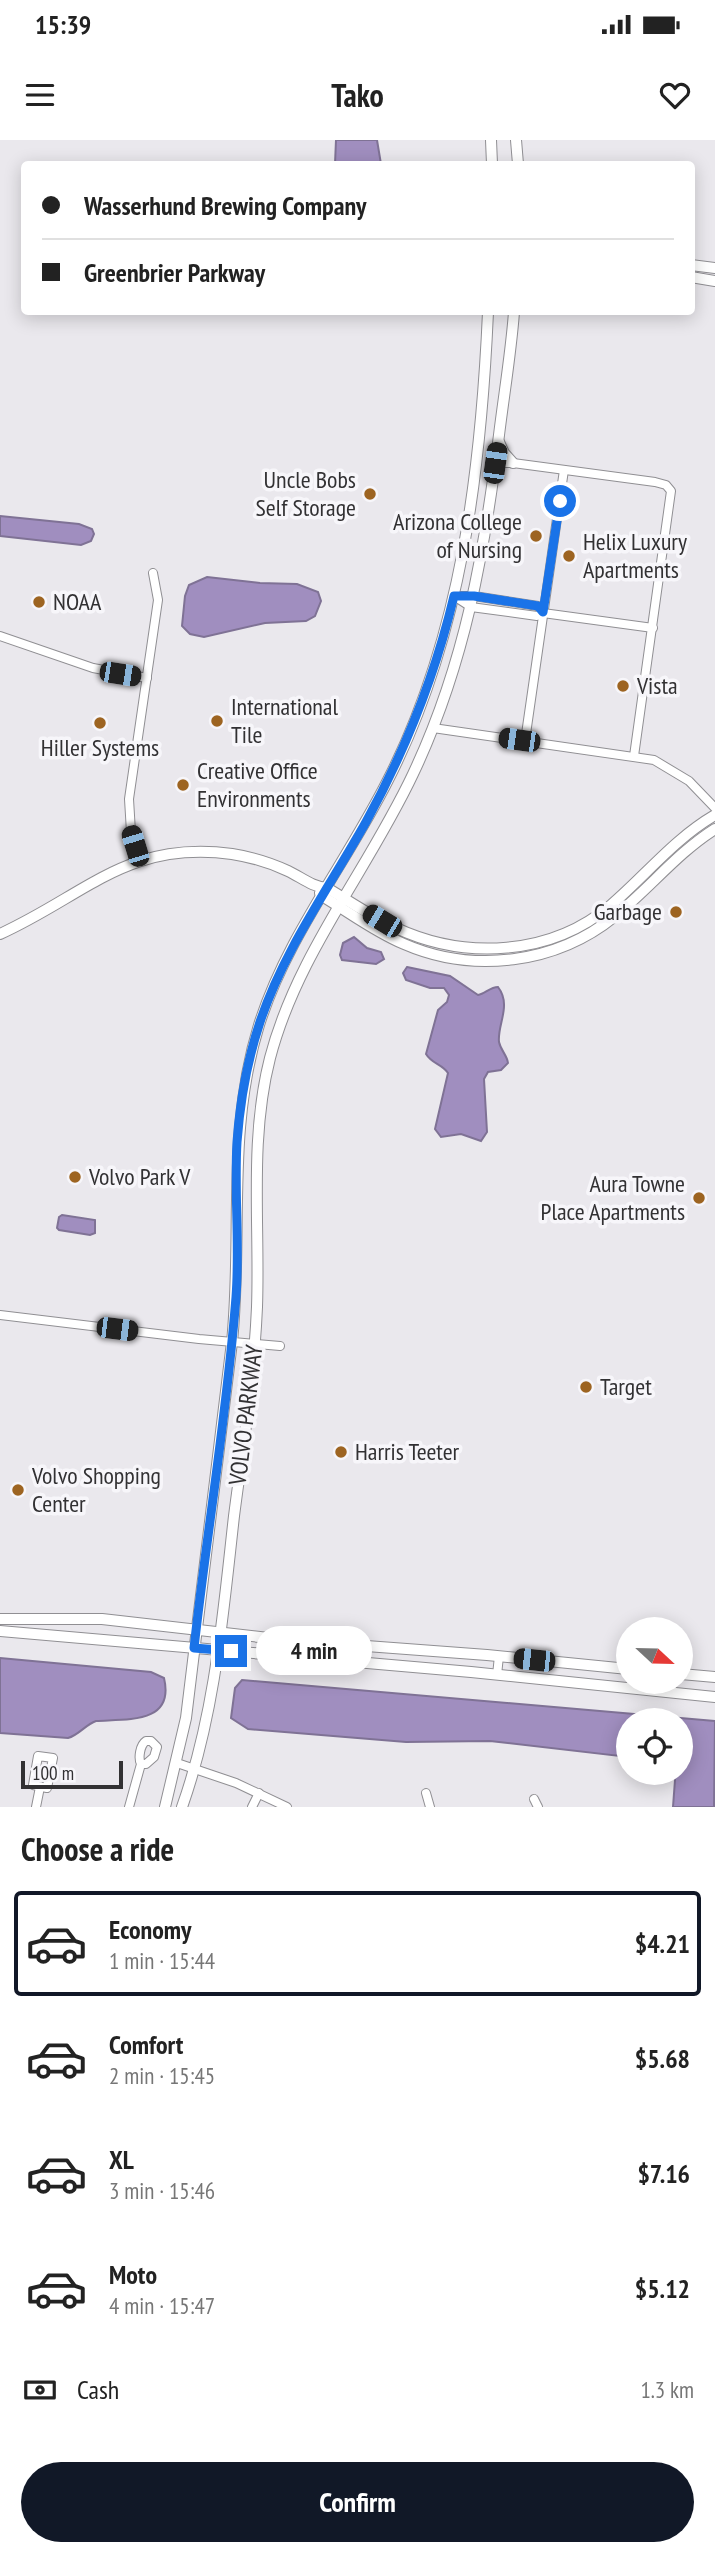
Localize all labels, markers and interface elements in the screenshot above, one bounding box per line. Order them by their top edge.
text: 15:39 [35,8,91,41]
text: Tako [331,74,384,116]
icon: menu [21,76,59,114]
icon: heart [656,76,694,114]
text: Wasserhund Brewing Company [84,189,367,222]
text: Greenbrier Parkway [84,256,265,289]
car [482,441,509,485]
place label: Uncle Bobs Self Storage [255,464,356,523]
route start [544,485,576,517]
marker: Uncle Bobs Self Storage [362,486,378,502]
place label: Arizona College of Nursing [393,506,522,565]
place label: Helix Luxury Apartments [583,526,687,585]
marker: Arizona College of Nursing [528,528,544,544]
marker: Helix Luxury Apartments [561,548,577,564]
place label: NOAA [53,586,102,617]
marker: NOAA [31,594,47,610]
car [98,660,143,688]
place label: Vista [636,670,678,701]
marker: Vista [615,678,631,694]
place label: International Tile [231,691,338,750]
marker: International Tile [209,713,225,729]
marker: Hiller Systems [92,715,108,731]
car [497,727,542,753]
place label: Hiller Systems [41,732,159,763]
place label: Creative Office Environments [197,755,318,814]
marker: Creative Office Environments [175,777,191,793]
car [119,823,152,869]
place label: Garbage [594,896,662,927]
car [359,901,406,941]
marker: Garbage [668,904,684,920]
place label: Volvo Park V [88,1161,191,1192]
place label: Aura Towne Place Apartments [541,1168,685,1227]
marker: Volvo Park V [67,1169,83,1185]
marker: Aura Towne Place Apartments [691,1190,707,1206]
car [95,1316,140,1342]
street label: VOLVO PARKWAY [221,1343,269,1488]
place label: Target [600,1371,652,1402]
marker: Target [578,1379,594,1395]
place label: Harris Teeter [355,1436,460,1467]
marker: Harris Teeter [333,1444,349,1460]
place label: Volvo Shopping Center [31,1460,161,1519]
marker: Volvo Shopping Center [10,1482,26,1498]
north arrow [616,1617,693,1694]
map controls [616,1617,693,1785]
callout: 4 min [256,1626,371,1676]
route end [215,1635,247,1667]
text: 4 min [291,1636,337,1665]
car [513,1647,556,1673]
button: locate [616,1708,693,1785]
scale bar [21,1758,122,1790]
text: 100 m [32,1761,74,1785]
text: Choose a ride [21,1828,174,1870]
icon: car [25,1912,88,1975]
text: Economy [109,1913,191,1946]
text: $4.21 [635,1927,690,1960]
text: 1 min · 15:44 [109,1946,215,1975]
icon: car [25,2027,88,2090]
text: Comfort [109,2028,183,2061]
text: $5.68 [635,2042,690,2075]
text: 2 min · 15:45 [109,2061,215,2090]
icon: car [25,2142,88,2205]
text: XL [109,2143,134,2176]
text: $7.16 [637,2157,690,2190]
text: 3 min · 15:46 [109,2176,215,2205]
icon: car [25,2257,88,2320]
text: Moto [109,2258,157,2291]
text: $5.12 [635,2272,690,2305]
text: 4 min · 15:47 [109,2291,215,2320]
icon: cash [21,2371,59,2409]
text: Cash [77,2373,119,2406]
text: 1.3 km [640,2375,694,2404]
button: Confirm [21,2462,694,2542]

